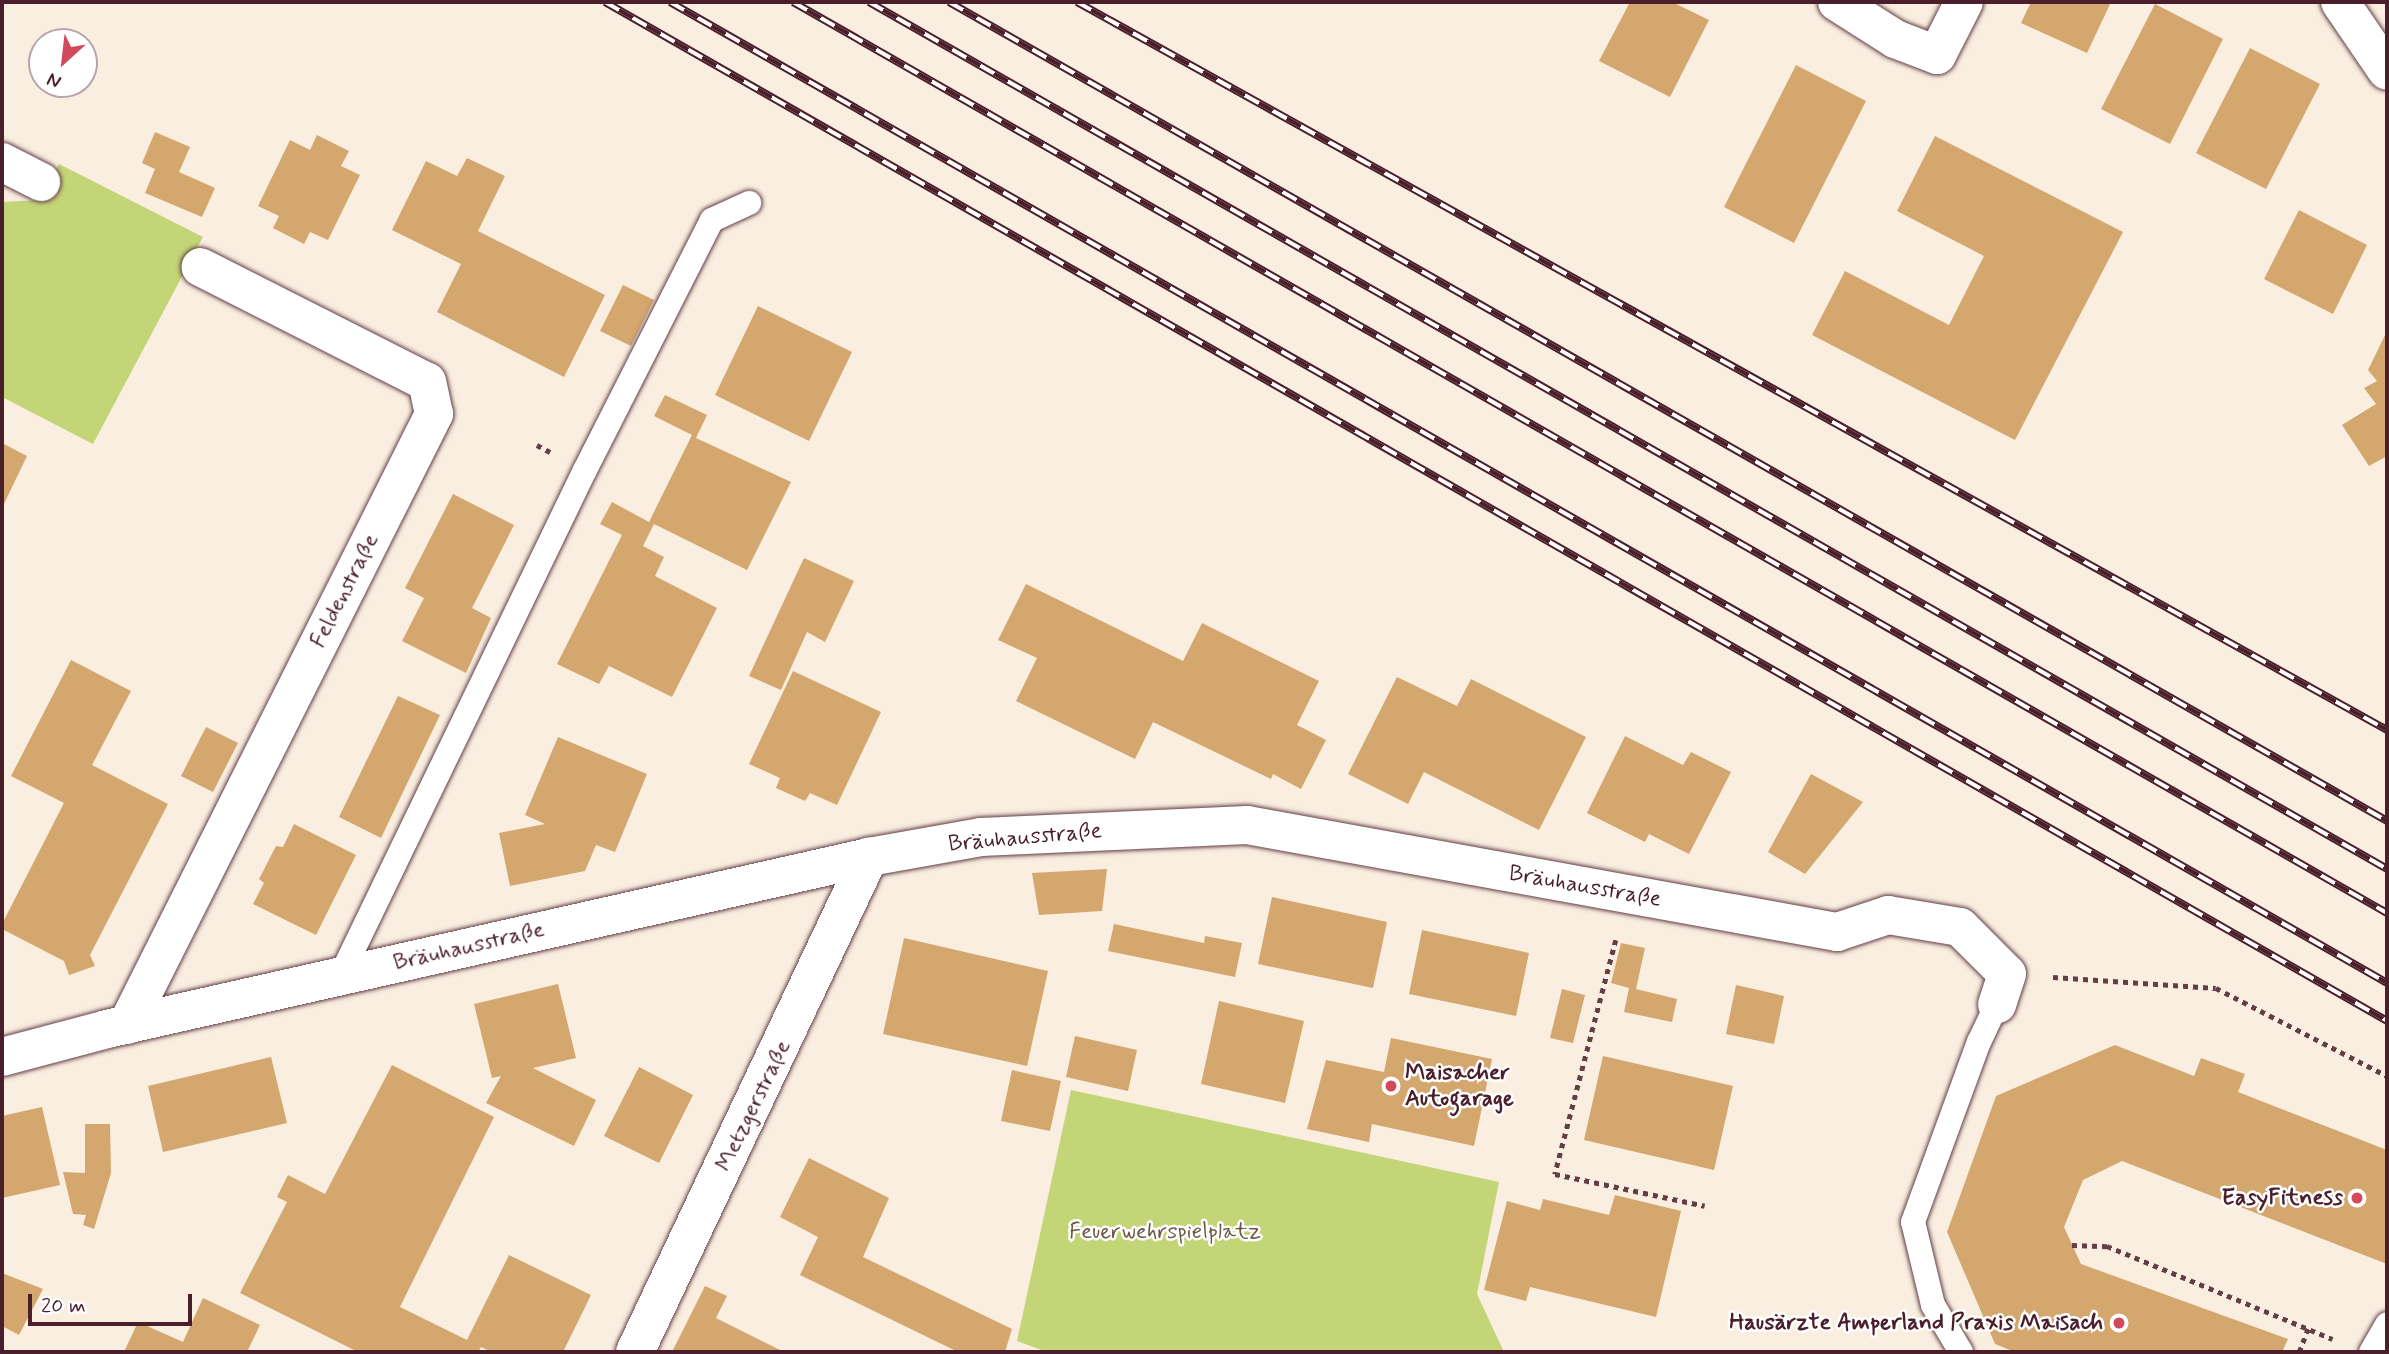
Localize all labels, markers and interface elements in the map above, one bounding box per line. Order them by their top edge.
north arrow [28,28,98,98]
text: N [43,66,65,94]
street label: Feldenstraße [305,529,385,653]
street label: Bräuhausstraße [947,818,1103,858]
street label: Bräuhausstraße [1507,860,1663,914]
street label: Bräuhausstraße [391,916,547,978]
street label: Metzgerstraße [710,1036,798,1176]
place label: Maisacher Autogarage [1405,1059,1514,1113]
marker: Maisacher Autogarage [1383,1078,1399,1094]
place label: EasyFitness [2222,1184,2343,1212]
marker: EasyFitness [2349,1190,2365,1206]
park label: Feuerwehrspielplatz [1069,1218,1261,1246]
scale bar [32,1280,196,1324]
text: 20 m [41,1292,86,1320]
place label: Hausärzte Amperland Praxis Maisach [1727,1309,2103,1337]
marker: Hausärzte Amperland Praxis Maisach [2109,1313,2129,1333]

